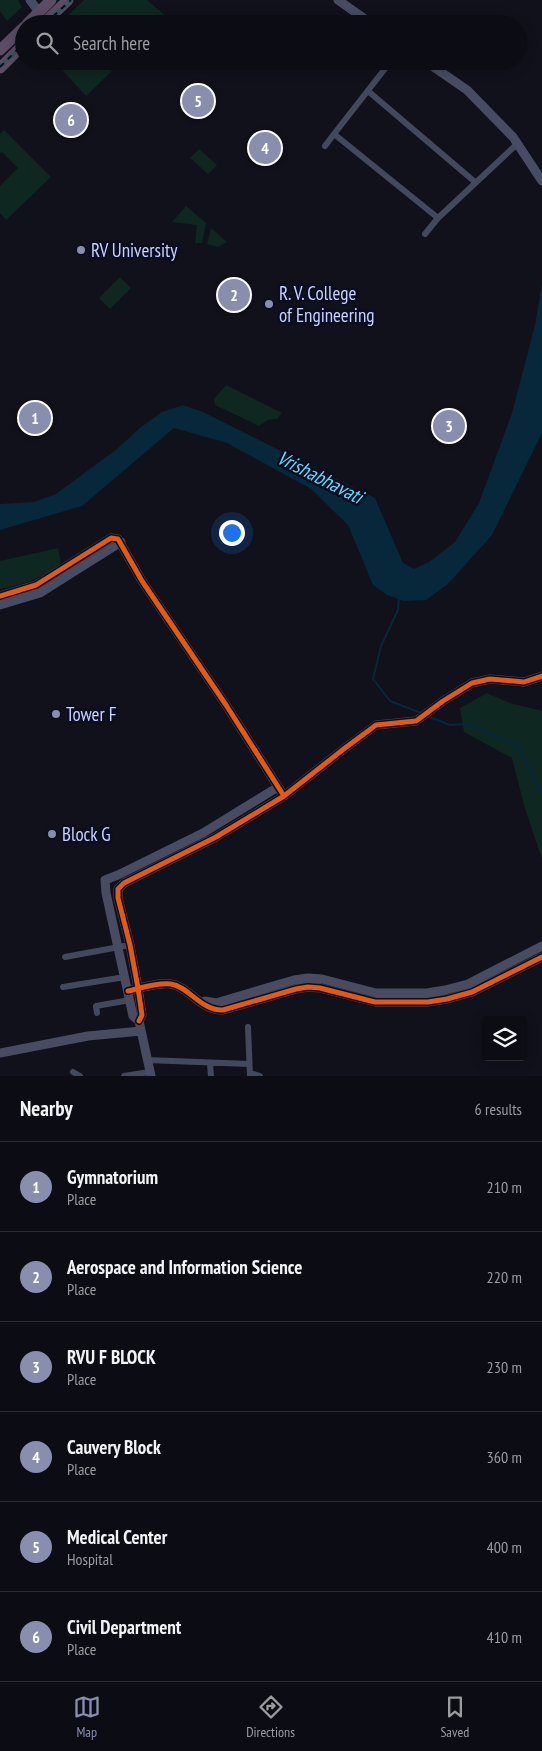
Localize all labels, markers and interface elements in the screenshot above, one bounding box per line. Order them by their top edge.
search box [15,15,527,70]
icon: search [33,29,61,57]
text: Search here [73,31,150,55]
pin: 5 [182,82,214,120]
pin: 6 [55,101,87,139]
pin: 4 [249,129,281,167]
place label: RV University [91,238,178,262]
marker: RV University [75,244,87,256]
pin: 2 [218,276,250,314]
place label: R. V. College of Engineering [279,281,375,327]
marker: R. V. College of Engineering [263,298,275,310]
pin: 1 [19,399,51,437]
pin: 3 [433,407,465,445]
water label: Vrishabhavati [273,444,370,511]
your location [219,520,245,546]
place label: Tower F [66,702,117,726]
marker: Tower F [50,708,62,720]
place label: Block G [62,822,111,846]
marker: Block G [46,828,58,840]
map controls [482,1016,527,1061]
button: layers [482,1016,527,1061]
text: Nearby [20,1095,73,1122]
text: 6 results [475,1099,522,1119]
text: Gymnatorium [67,1165,158,1189]
text: 1 [32,1177,40,1197]
text: 210 m [487,1177,522,1197]
text: Place [67,1189,96,1209]
text: Aerospace and Information Science [67,1255,302,1279]
text: 2 [32,1267,40,1287]
text: 220 m [487,1267,522,1287]
text: Place [67,1279,96,1299]
text: RVU F BLOCK [67,1345,156,1369]
text: 3 [32,1357,40,1377]
text: 230 m [487,1357,522,1377]
text: Place [67,1369,96,1389]
text: Cauvery Block [67,1435,161,1459]
text: 4 [32,1447,40,1467]
text: 360 m [487,1447,522,1467]
text: Place [67,1459,96,1479]
text: Medical Center [67,1525,167,1549]
text: 5 [32,1537,40,1557]
text: 400 m [487,1537,522,1557]
text: Hospital [67,1549,113,1569]
text: Civil Department [67,1615,181,1639]
text: 6 [32,1627,40,1647]
text: 410 m [487,1627,522,1647]
text: Place [67,1639,96,1659]
tab: Map [73,1693,101,1741]
tab: Directions [246,1693,295,1741]
tab: Saved [440,1693,469,1741]

